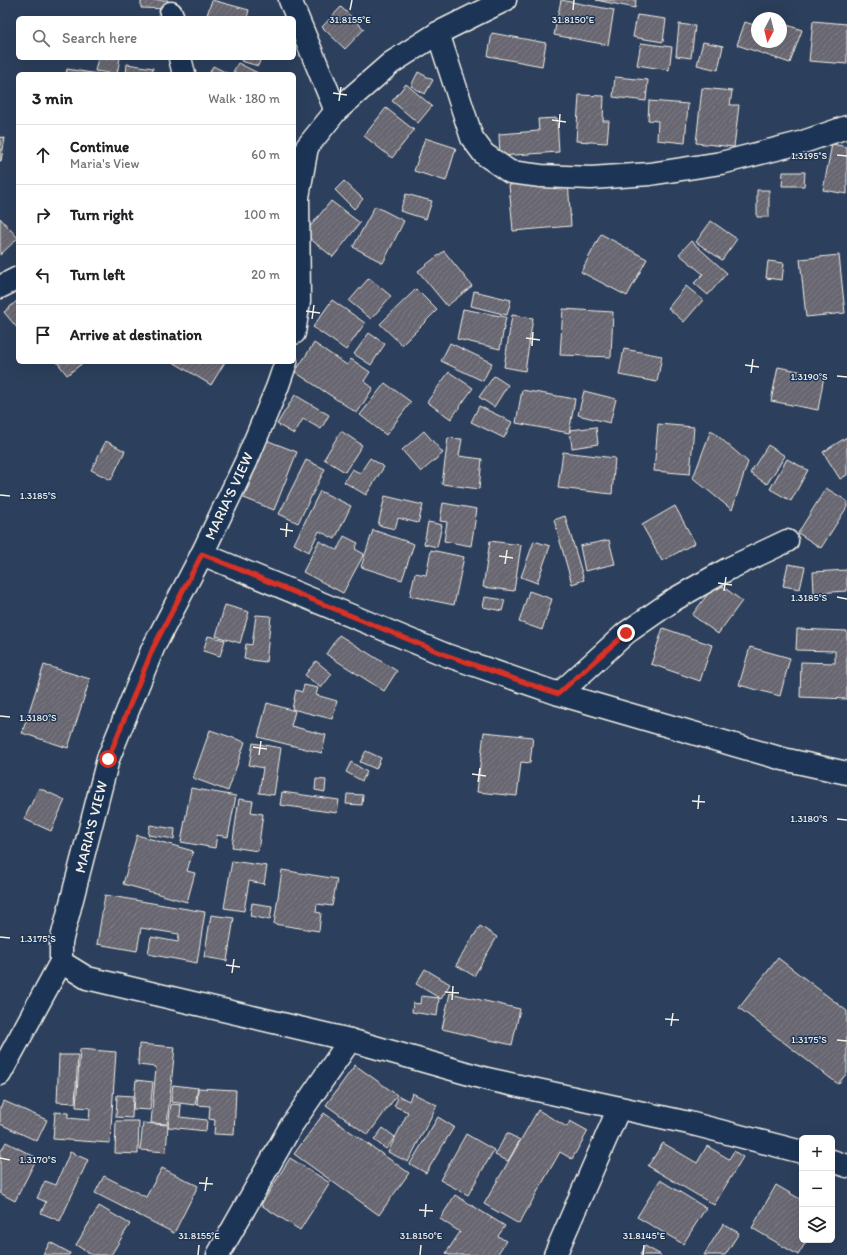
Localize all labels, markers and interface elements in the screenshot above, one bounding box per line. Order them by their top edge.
north arrow [751,12,787,48]
text: 31.8155°E [329,13,371,26]
text: 31.8150°E [552,13,595,26]
search box [16,16,296,60]
icon: search [30,27,52,49]
text: Search here [62,29,137,47]
text: 3 min [32,88,73,108]
text: Walk · 180 m [208,91,280,106]
text: Continue [70,138,129,156]
icon: ahead [32,144,54,166]
text: 60 m [251,147,280,162]
text: 1.3195°S [791,149,827,162]
text: Maria's View [70,156,139,171]
icon: right [32,204,54,226]
text: Turn right [70,206,134,224]
text: 100 m [244,207,280,222]
icon: left [32,264,54,286]
text: Turn left [70,266,125,284]
text: 20 m [251,267,280,282]
icon: arrive [32,324,54,346]
text: Arrive at destination [70,326,202,344]
text: 1.3190°S [790,370,828,383]
street label: MARIA'S VIEW [201,449,257,543]
text: 1.3185°S [20,489,57,502]
text: 1.3185°S [791,591,828,604]
route end [617,624,635,642]
text: 1.3180°S [19,711,57,724]
route start [99,750,117,768]
street label: MARIA'S VIEW [71,779,111,875]
text: 1.3180°S [790,812,828,825]
text: 1.3175°S [20,932,56,945]
text: 1.3175°S [791,1033,827,1046]
map controls [799,1135,835,1243]
button: + [799,1135,835,1171]
text: 1.3170°S [20,1153,57,1166]
button: − [799,1171,835,1207]
button: layers [799,1207,835,1243]
text: 31.8155°E [178,1229,220,1242]
text: 31.8150°E [400,1229,443,1242]
text: 31.8145°E [623,1229,666,1242]

